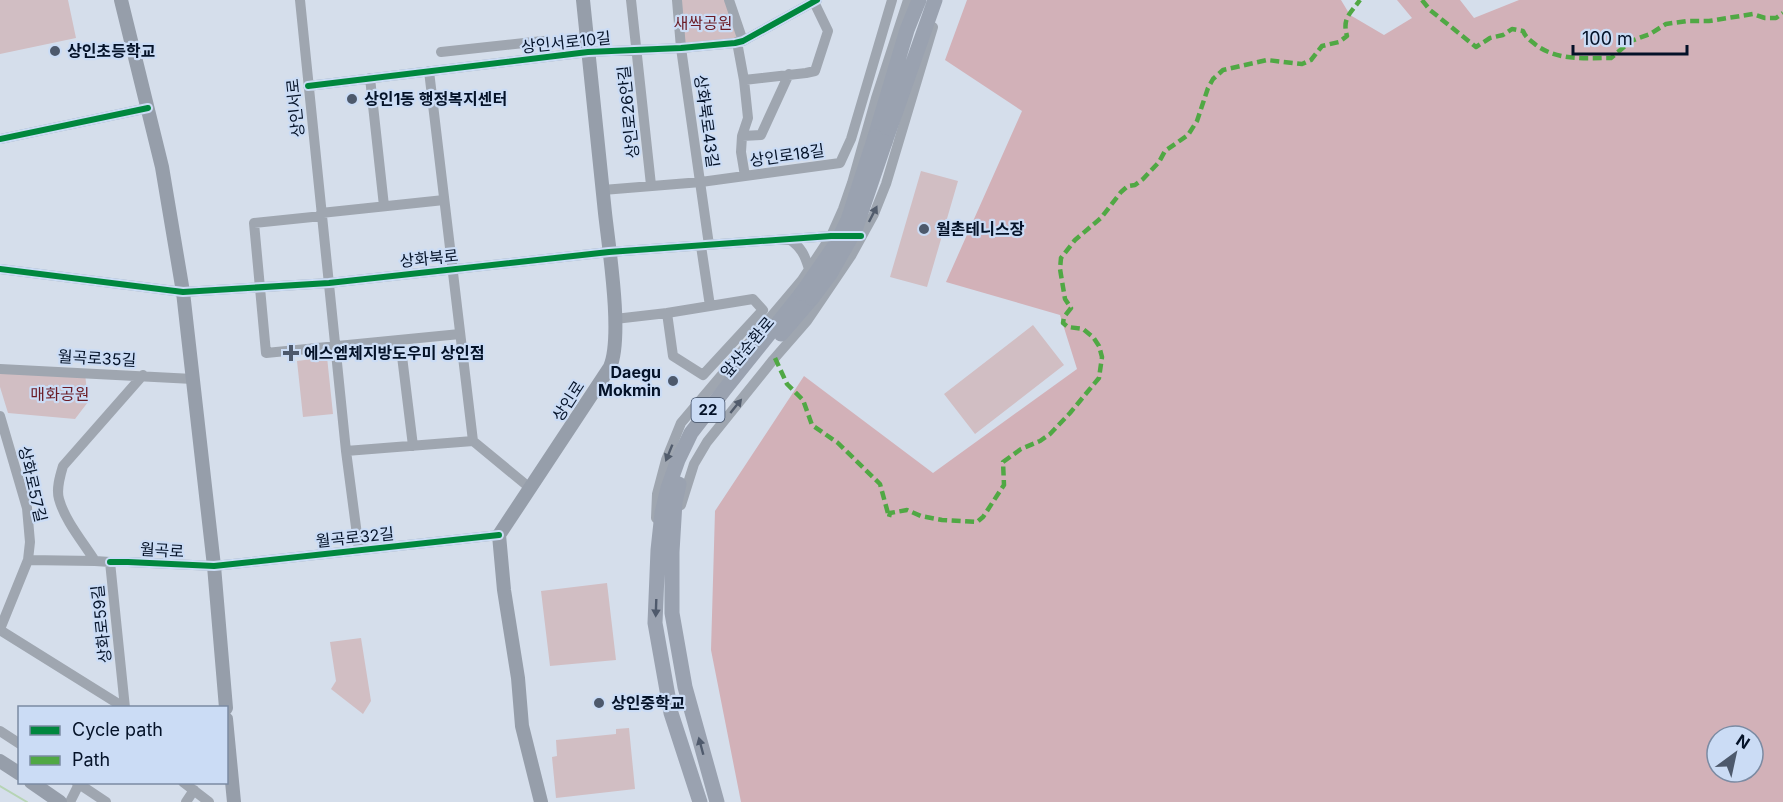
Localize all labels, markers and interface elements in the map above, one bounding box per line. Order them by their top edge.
park label: 새싹공원 [674,13,732,33]
scale bar [1573,18,1687,56]
street label: 상인서로10길 [520,27,612,57]
text: 100 m [1582,28,1633,49]
place label: 상인초등학교 [67,41,156,61]
marker: 상인초등학교 [48,44,62,58]
street label: 상인로26안길 [613,65,643,159]
street label: 상화북로43길 [691,73,723,169]
street label: 상인서로 [282,77,308,138]
place label: 상인1동 행정복지센터 [364,89,507,109]
marker: 상인1동 행정복지센터 [345,92,359,106]
street label: 상인로18길 [748,140,826,170]
one-way arrow [869,205,878,222]
place label: 월촌테니스장 [936,219,1025,239]
marker: 월촌테니스장 [917,222,931,236]
street label: 상화북로 [399,245,460,271]
street label: 앞산순환로 [716,312,778,382]
place label: 에스엠체지방도우미 상인점 [304,343,484,363]
marker: 에스엠체지방도우미 상인점 [282,344,300,362]
street label: 월곡로35길 [57,346,137,370]
place label: Daegu Mokmin [598,362,661,400]
marker: Daegu Mokmin [666,374,680,388]
street label: 상인로 [548,377,589,425]
park label: 매화공원 [31,384,89,404]
road number: 22 [692,398,724,422]
one-way arrow [730,398,743,414]
street label: 상화로57길 [15,444,51,524]
one-way arrow [664,444,674,462]
street label: 월곡로32길 [315,523,395,551]
street label: 월곡로 [139,539,185,561]
street label: 상화로59길 [87,584,115,664]
one-way arrow [651,599,660,618]
place label: 상인중학교 [611,693,685,713]
marker: 상인중학교 [592,696,606,710]
legend [18,706,228,784]
text: Cycle path [72,719,163,740]
north arrow [1705,724,1765,784]
text: N [1733,730,1754,753]
one-way arrow [696,737,705,755]
text: Path [72,749,110,770]

